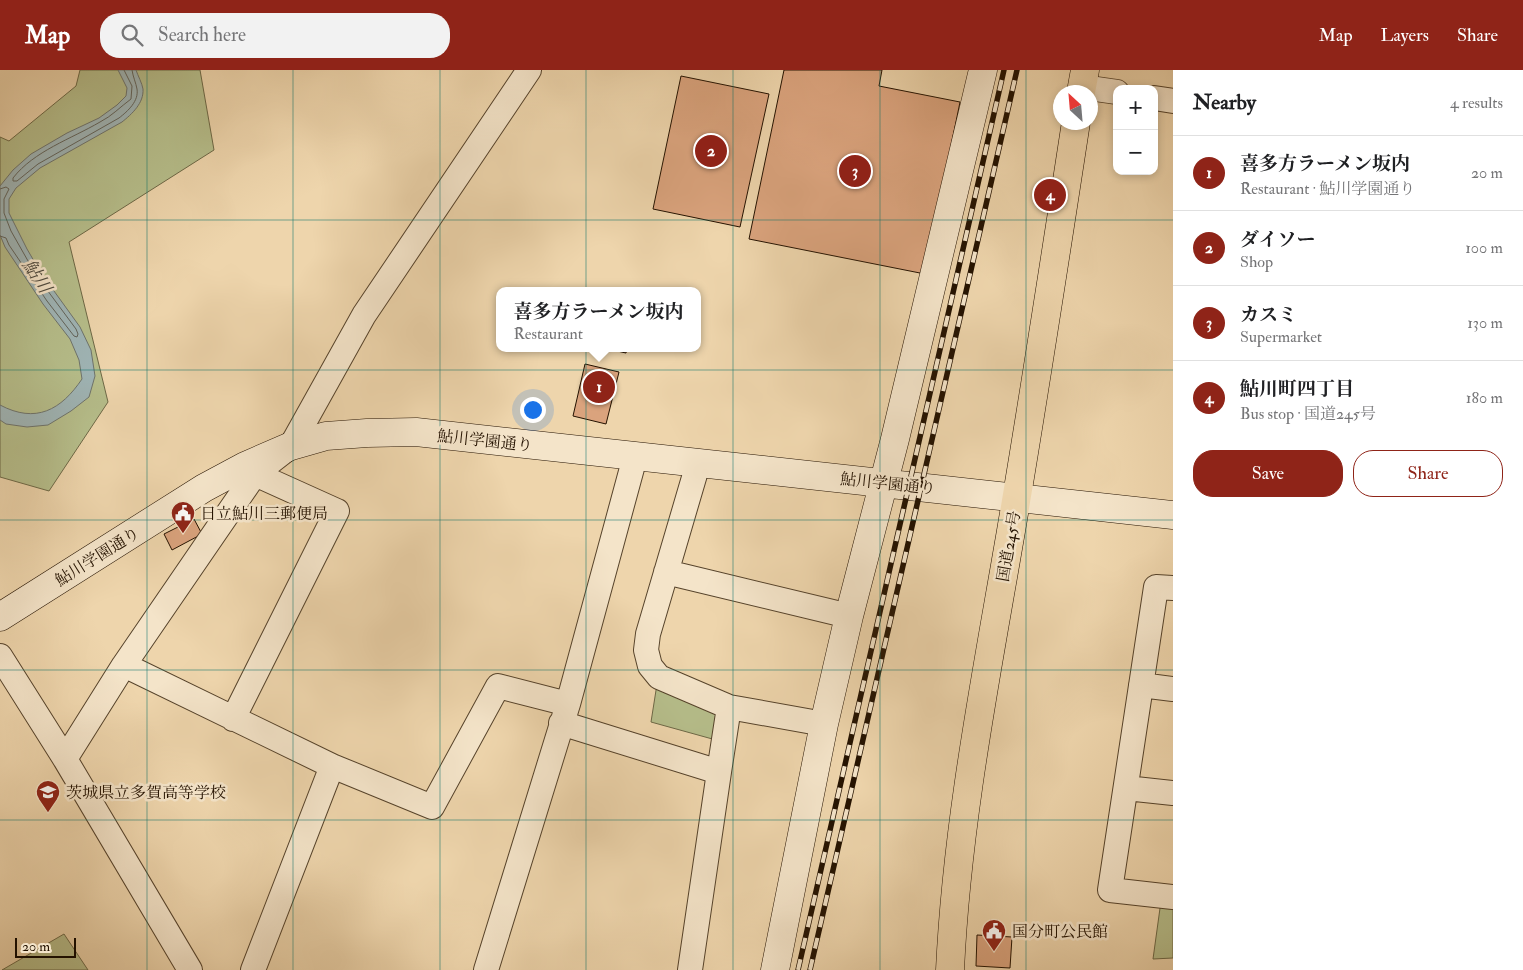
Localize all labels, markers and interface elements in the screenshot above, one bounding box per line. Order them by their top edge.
search box [100,13,450,58]
text: Map [25,20,70,51]
icon: search [118,21,146,49]
text: Search here [158,23,246,47]
text: Map [1319,24,1353,47]
text: Layers [1381,24,1429,47]
text: Share [1457,24,1498,47]
north arrow [1053,85,1098,130]
map controls [1113,85,1158,175]
button: + [1113,85,1158,130]
text: Nearby [1193,89,1256,116]
text: 4 results [1450,93,1503,113]
button: − [1113,130,1158,175]
pin: 2 [695,132,727,170]
pin: 3 [839,152,871,190]
text: 喜多方ラーメン坂内 [1240,152,1410,176]
text: 1 [1206,163,1212,183]
text: 20 m [1471,163,1503,183]
pin: 4 [1034,176,1066,214]
text: Restaurant · 鮎川学園通り [1240,179,1415,199]
text: ダイソー [1240,228,1316,252]
text: 2 [1205,238,1213,258]
text: 100 m [1465,238,1503,258]
text: Shop [1240,252,1273,272]
water label: 鮎川 [17,255,57,299]
popup [496,287,701,352]
text: 喜多方ラーメン坂内 [513,300,684,324]
text: カスミ [1240,303,1297,327]
text: 3 [1206,313,1212,333]
text: 130 m [1467,313,1503,333]
text: Restaurant [513,324,583,344]
text: Supermarket [1240,327,1322,347]
pin: 1 [583,368,615,406]
text: 鮎川町四丁目 [1240,377,1354,401]
text: 4 [1205,388,1213,408]
text: 180 m [1466,388,1503,408]
your location [520,397,546,423]
text: Bus stop · 国道245号 [1240,404,1376,424]
street label: 鮎川学園通り [436,426,534,456]
button: Save [1193,450,1343,497]
button: Share [1353,450,1503,497]
street label: 鮎川学園通り [839,469,937,499]
public building icon: 日立鮎川三郵便局 [170,500,196,534]
place label: 日立鮎川三郵便局 [200,504,328,524]
street label: 国道245号 [993,509,1025,583]
street label: 鮎川学園通り [52,523,144,591]
school or university icon: 茨城県立多賀高等学校 [35,779,61,813]
place label: 茨城県立多賀高等学校 [66,783,226,803]
public building icon: 国分町公民館 [981,918,1007,952]
place label: 国分町公民館 [1012,922,1108,942]
scale bar [15,935,76,958]
text: 20 m [22,938,50,955]

